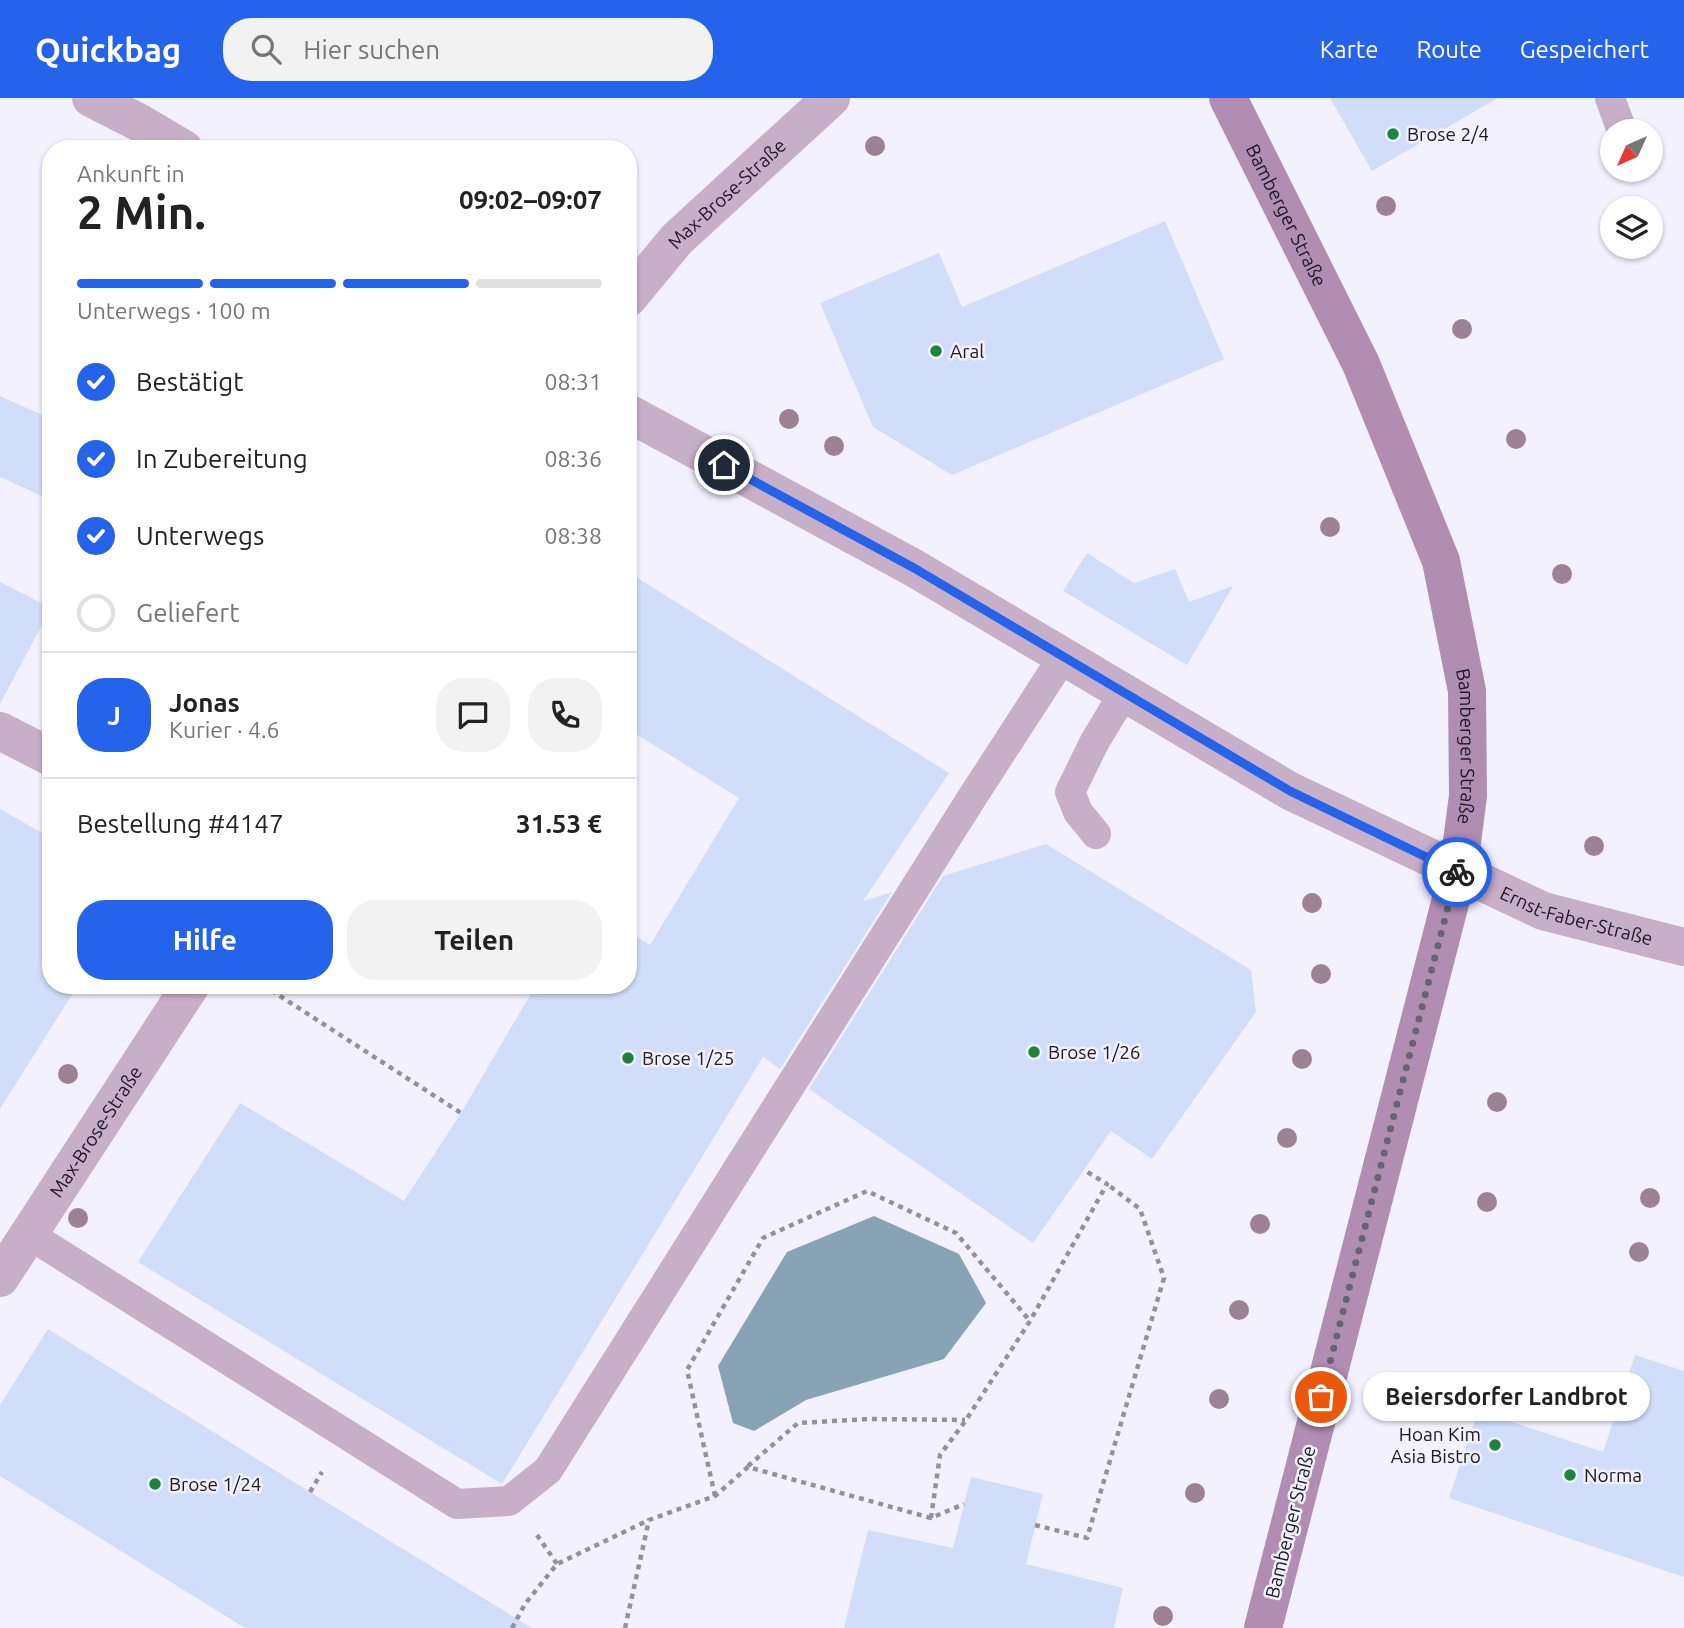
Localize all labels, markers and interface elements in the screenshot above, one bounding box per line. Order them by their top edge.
search box [223,18,713,81]
icon: search [247,30,285,68]
text: Quickbag [35,31,181,68]
text: Hier suchen [303,35,440,64]
text: Karte [1320,36,1378,63]
text: Route [1416,36,1482,63]
text: Gespeichert [1520,36,1649,63]
north arrow [1600,119,1662,182]
map controls [1600,119,1663,259]
place label: Brose 2/4 [1407,123,1489,145]
marker: Brose 2/4 [1385,126,1401,142]
street label: Max-Brose-Straße [663,134,790,253]
street label: Bamberger Straße [1242,140,1331,290]
text: Ankunft in [77,161,185,186]
text: 09:02–09:07 [459,185,602,214]
text: 2 Min. [77,186,206,238]
button: layers [1600,196,1663,259]
text: Unterwegs · 100 m [77,298,271,323]
place label: Aral [950,340,984,362]
marker: Aral [928,343,944,359]
icon: check [77,363,115,401]
text: Bestätigt [136,367,243,396]
text: 08:31 [544,369,602,394]
pin [694,435,754,495]
icon: check [77,440,115,478]
text: In Zubereitung [136,444,308,473]
text: 08:36 [544,446,602,471]
icon: home [705,446,743,484]
icon: check [77,517,115,555]
text: Unterwegs [136,521,264,550]
text: 08:38 [544,523,602,548]
text: Geliefert [136,598,239,627]
street label: Bamberger Straße [1452,666,1479,826]
button: chat [436,678,510,752]
button: phone [528,678,602,752]
text: Jonas [169,688,240,717]
text: J [107,701,121,730]
text: Kurier · 4.6 [169,717,280,742]
text: Bestellung #4147 [77,809,284,838]
text: 31.53 € [516,809,602,838]
courier [1422,837,1492,907]
icon: bike [1438,853,1476,891]
street label: Ernst-Faber-Straße [1497,881,1655,950]
button: Hilfe [77,900,333,980]
button: Teilen [347,900,602,980]
place label: Brose 1/26 [1048,1041,1141,1063]
marker: Brose 1/26 [1026,1044,1042,1060]
place label: Brose 1/25 [642,1047,735,1069]
marker: Brose 1/25 [620,1050,636,1066]
street label: Max-Brose-Straße [45,1062,146,1201]
pin [1291,1367,1351,1427]
callout: Beiersdorfer Landbrot [1363,1372,1650,1422]
icon: bag [1302,1378,1340,1416]
text: Beiersdorfer Landbrot [1385,1384,1628,1409]
place label: Hoan Kim Asia Bistro [1391,1423,1481,1467]
marker: Hoan Kim Asia Bistro [1487,1437,1503,1453]
street label: Bamberger Straße [1260,1444,1320,1600]
place label: Norma [1584,1464,1642,1486]
marker: Norma [1562,1467,1578,1483]
place label: Brose 1/24 [169,1473,262,1495]
marker: Brose 1/24 [147,1476,163,1492]

